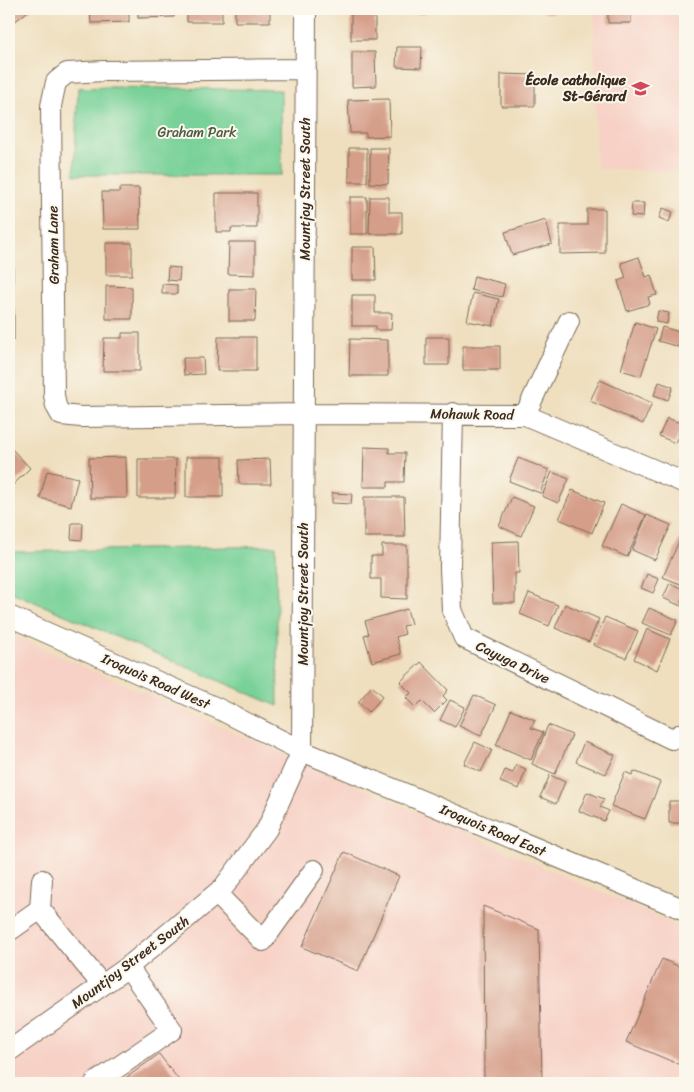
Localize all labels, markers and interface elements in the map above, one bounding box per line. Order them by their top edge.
place label: École catholique St-Gérard [525,68,628,109]
school or university icon: École catholique St-Gérard [630,78,650,98]
street label: Mountjoy Street South [293,117,318,261]
park label: Graham Park [158,120,237,145]
street label: Graham Lane [40,206,67,284]
street label: Mohawk Road [430,401,516,428]
street label: Mountjoy Street South [291,522,316,666]
street label: Cayuga Drive [471,634,554,691]
street label: Iroquois Road West [96,646,215,717]
street label: Iroquois Road East [435,796,551,865]
street label: Mountjoy Street South [66,909,195,1015]

